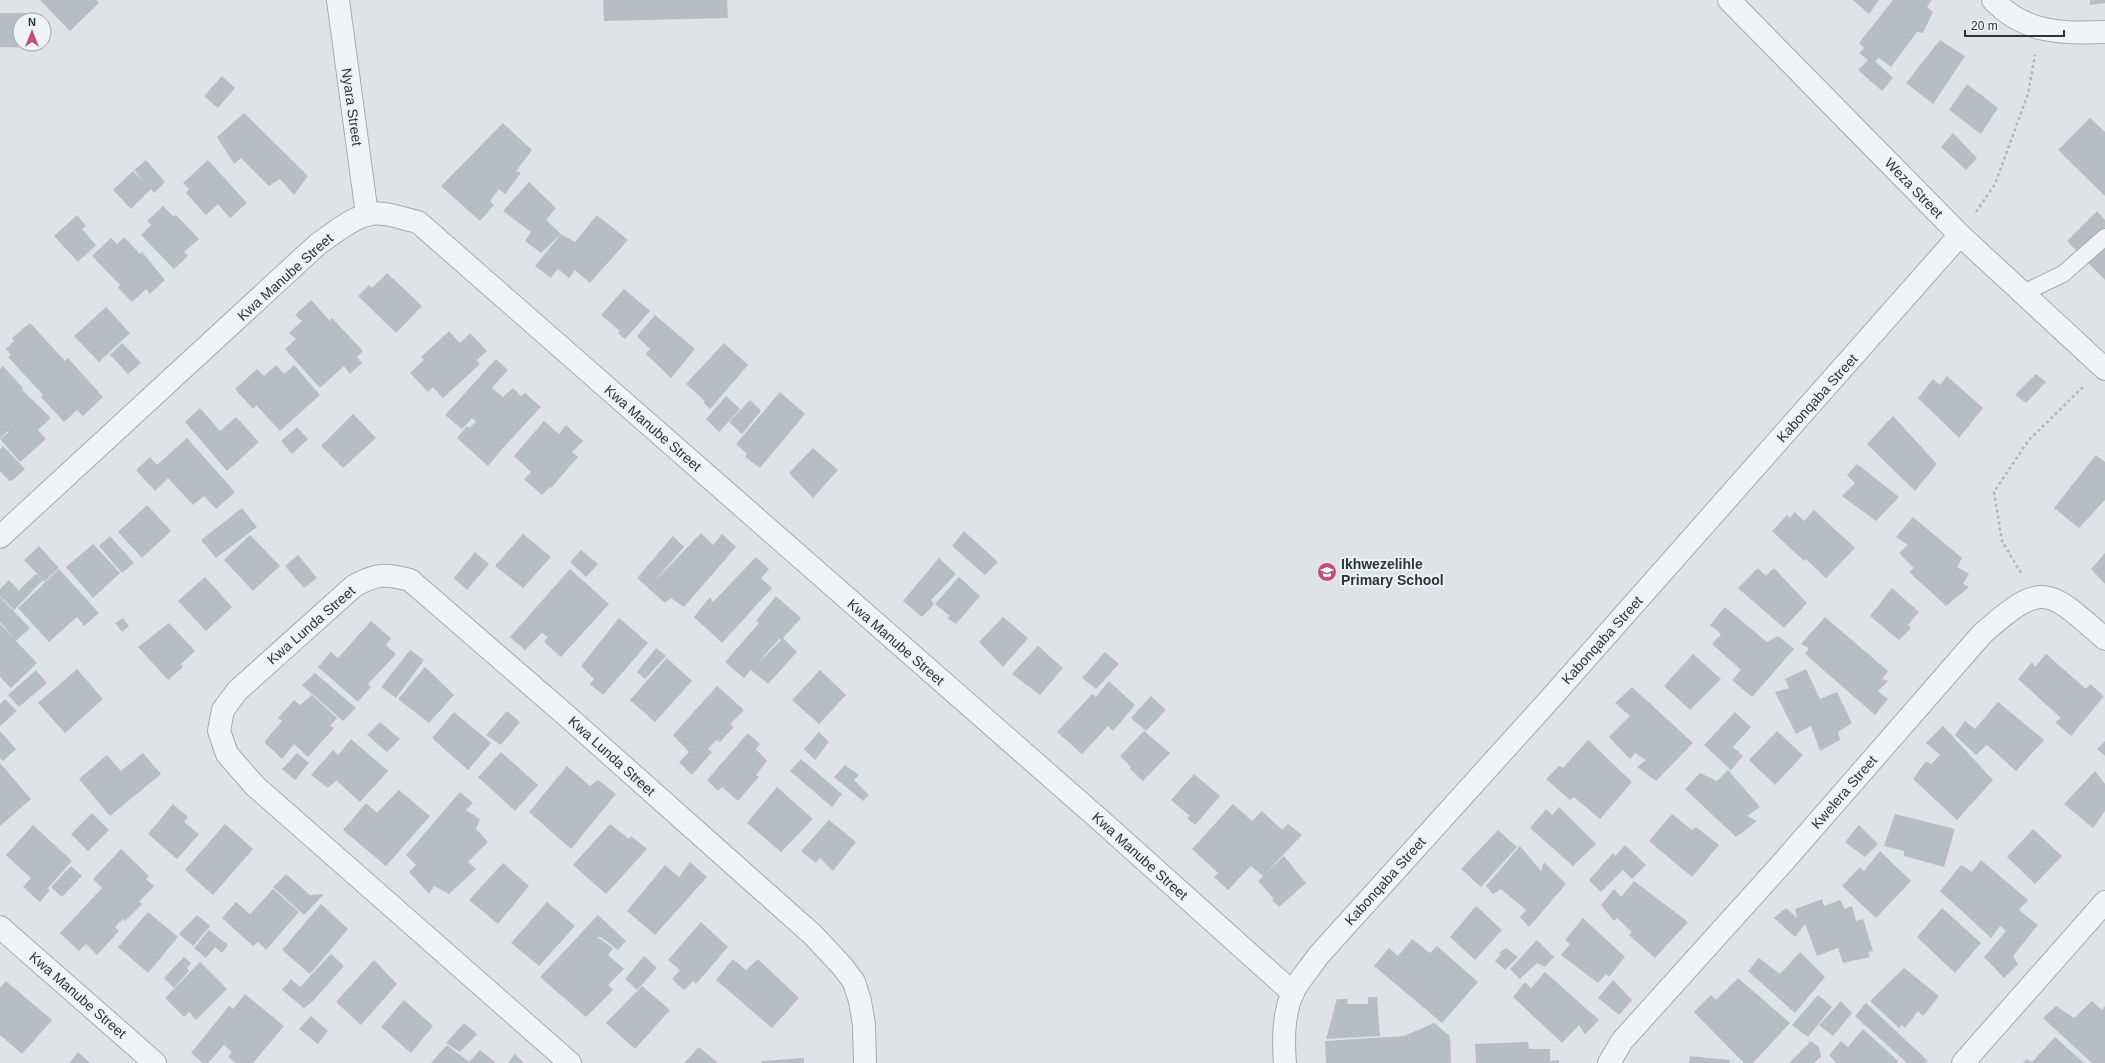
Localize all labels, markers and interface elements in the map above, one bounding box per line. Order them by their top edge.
north arrow [12,12,52,52]
scale bar [1965,12,2064,38]
text: N [28,16,36,28]
text: 20 m [1971,19,1998,33]
street label: Nyara Street [339,67,365,147]
street label: Weza Street [1882,155,1946,221]
street label: Kwa Manube Street [234,230,336,324]
street label: Kabonqaba Street [1773,351,1861,445]
street label: Kwa Manube Street [601,382,705,474]
place label: Ikhwezelihle Primary School [1341,556,1444,588]
school or university icon: Ikhwezelihle Primary School [1316,561,1338,583]
street label: Kwa Lunda Street [264,582,358,668]
street label: Kabonqaba Street [1558,593,1646,687]
street label: Kwa Manube Street [844,596,948,688]
street label: Kwa Lunda Street [565,713,659,799]
street label: Kwelera Street [1808,752,1880,832]
street label: Kwa Manube Street [1089,809,1191,903]
street label: Kabonqaba Street [1341,834,1429,928]
street label: Kwa Manube Street [26,949,130,1041]

